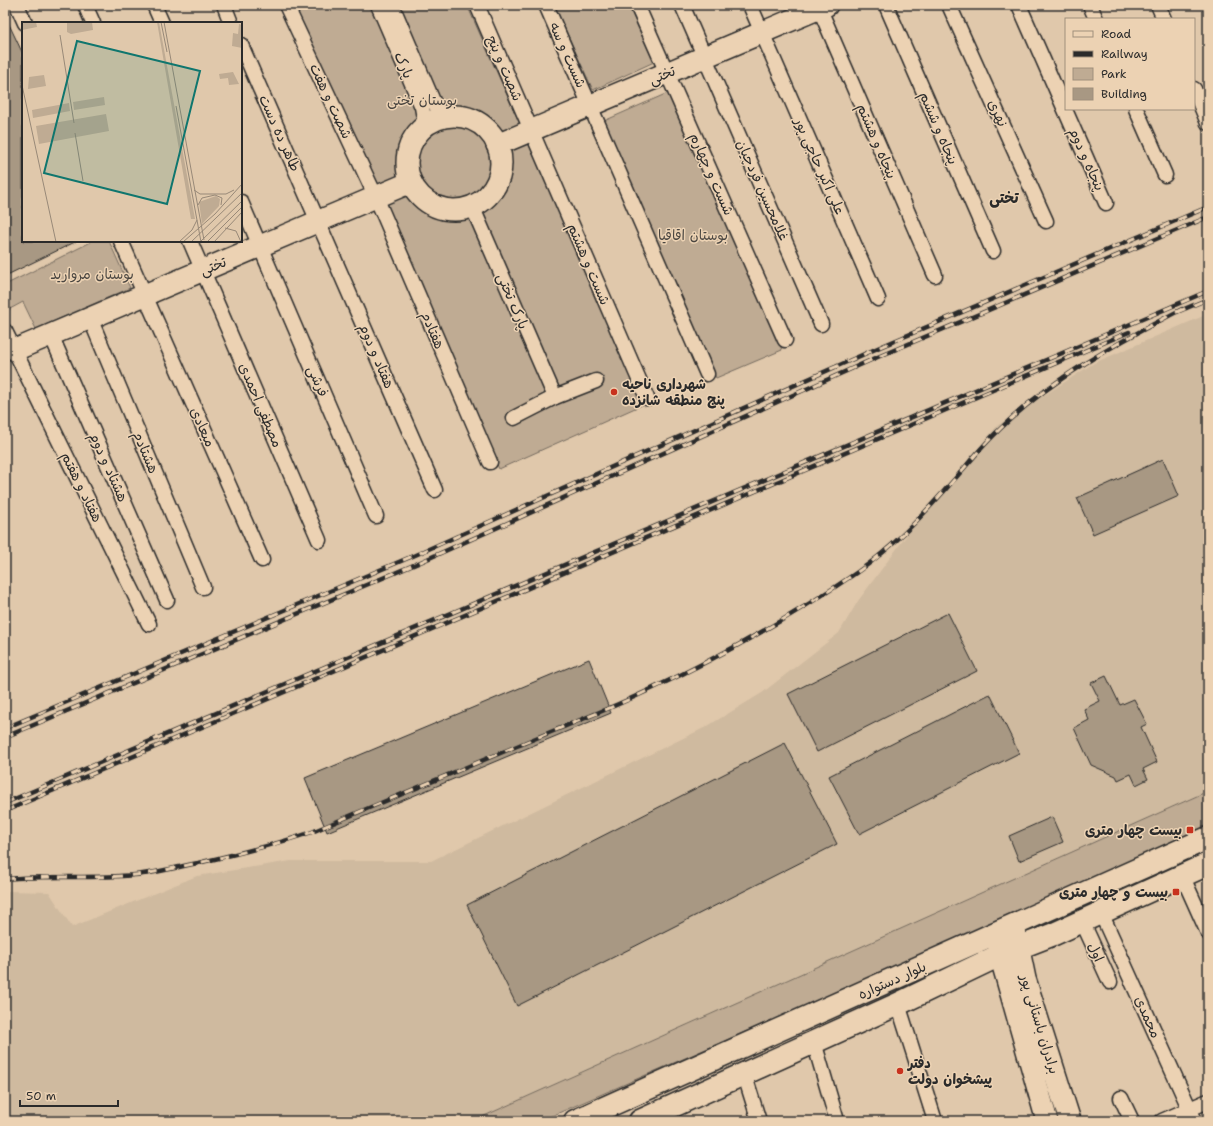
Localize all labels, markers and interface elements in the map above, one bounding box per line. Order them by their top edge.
legend [1065,18,1195,110]
street label: شست و سه [546,19,590,91]
inset map [22,22,242,242]
text: Road [1101,26,1132,42]
street label: شصت و پنج [482,33,527,104]
text: Railway [1101,46,1148,62]
street label: پارک [389,49,418,81]
street label: شصت و هفت [306,61,356,141]
street label: تختی [646,61,679,89]
text: Park [1101,66,1127,82]
text: Building [1101,86,1147,102]
street label: پنجاه و ششم [914,89,962,168]
park label: بوستان تختی [387,91,457,109]
street label: طاهر ده دست [255,92,305,174]
street label: نهری [984,97,1012,129]
street label: پنجاه و هشتم [851,101,901,182]
street label: علی اکبر حاجی پور [789,114,849,218]
street label: پنجاه و دوم [1063,125,1109,194]
street label: شست و چهارم [684,130,738,219]
street label: غلامحسین فردچیان [732,137,793,244]
district label: تختی [989,188,1019,208]
street label: شست و هشتم [562,220,614,308]
park label: بوستان اقاقیا [658,226,728,244]
street label: تختی [197,252,230,280]
park label: بوستان مروارید [50,265,134,283]
street label: پارک تختی [492,270,533,332]
street label: هفتادم [414,308,449,353]
street label: هفتاد و دوم [353,321,399,392]
street label: مصطفی احمدی [235,360,287,450]
street label: فرشی [303,363,333,399]
place label: شهرداری ناحیه پنج منطقه شانزده [622,375,725,409]
marker: شهرداری ناحیه پنج منطقه شانزده [609,387,619,397]
street label: میعادی [186,404,220,450]
street label: هشتادم [126,428,163,477]
street label: هشتاد و دوم [84,430,132,505]
street label: هفتاد و هفتم [55,449,107,526]
place label: بیست چهار متری [1085,821,1182,839]
marker: بیست چهار متری [1185,825,1195,835]
place label: بیست و چهار متری [1059,883,1168,901]
marker: بیست و چهار متری [1171,887,1181,897]
street label: اول [1084,939,1108,965]
street label: بلوار دستواره [855,957,929,1003]
street label: برادران باستانی پور [1015,971,1064,1076]
street label: محمدی [1131,993,1165,1041]
place label: دفتر پیشخوان دولت [906,1054,992,1089]
marker: دفتر پیشخوان دولت [895,1066,905,1076]
scale bar [20,1082,118,1108]
text: 50 m [26,1088,56,1104]

